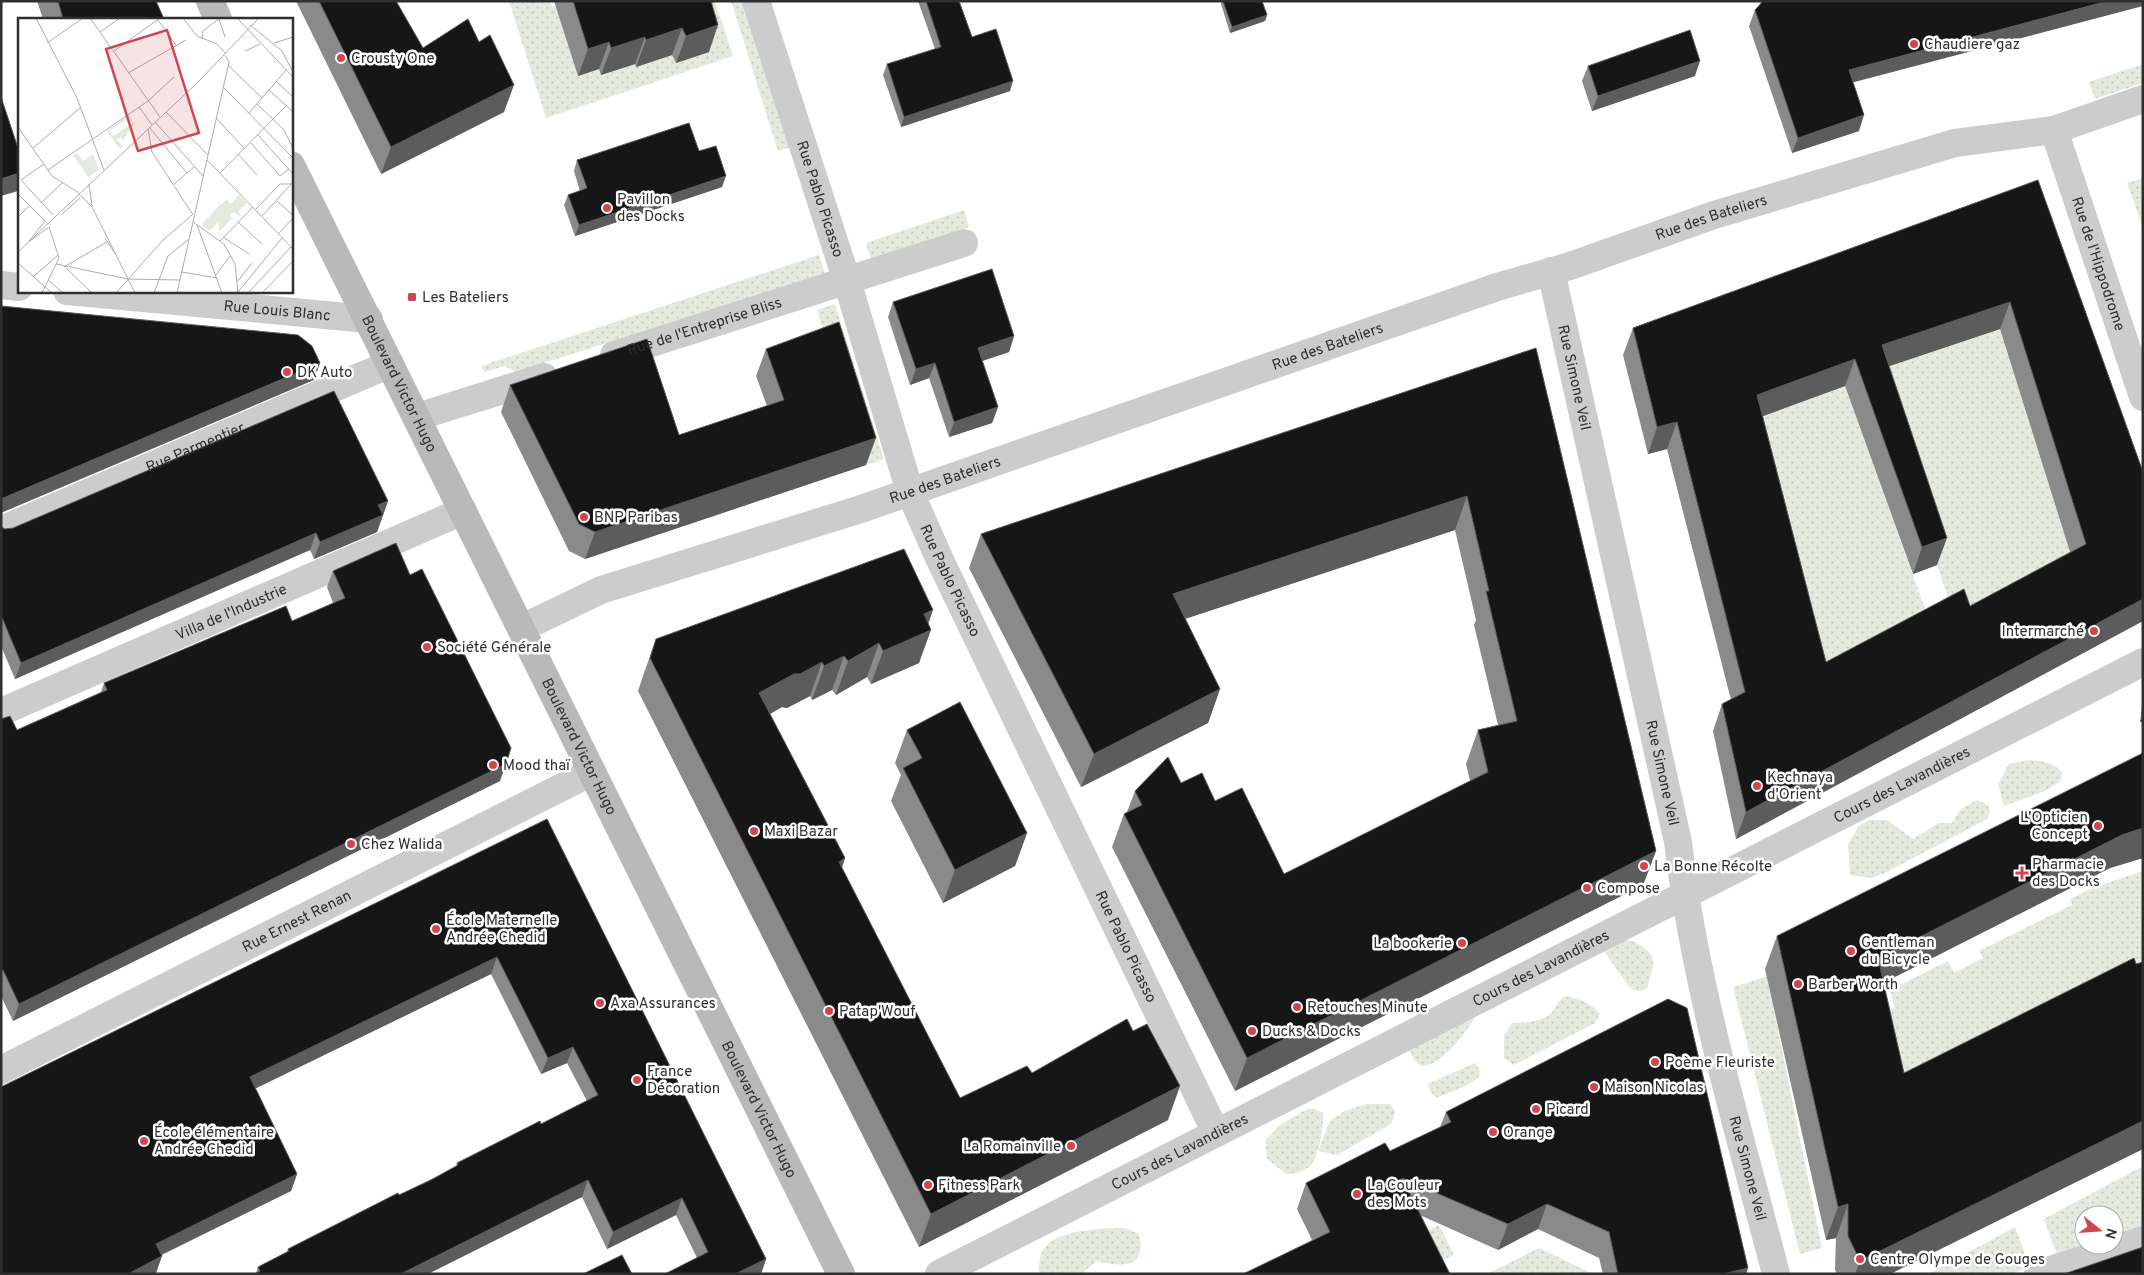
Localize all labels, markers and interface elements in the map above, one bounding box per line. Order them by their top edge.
inset map [18,18,292,292]
place label: Chaudiere gaz [1924,36,2020,55]
marker: Chaudiere gaz [1908,38,1920,50]
place label: Crousty One [351,50,434,69]
marker: Crousty One [335,52,347,64]
street label: Rue Pablo Picasso [791,138,847,260]
place label: Pavillon des Docks [617,191,685,227]
street label: Rue des Bateliers [1653,192,1770,246]
street label: Rue de l'Hippodrome [2066,195,2128,334]
marker: Pavillon des Docks [601,202,613,214]
place label: Les Bateliers [422,289,509,308]
marker: Les Bateliers [406,291,418,303]
street label: Rue de l'Entreprise Bliss [625,294,785,361]
street label: Rue Louis Blanc [223,298,331,326]
street label: Boulevard Victor Hugo [356,313,440,456]
street label: Rue des Bateliers [1270,319,1386,376]
street label: Rue Simone Veil [1552,323,1594,432]
place label: DK Auto [297,364,352,383]
marker: DK Auto [281,366,293,378]
street label: Rue Parmentier [143,419,248,478]
street label: Rue des Bateliers [887,453,1004,509]
place label: BNP Paribas [594,509,678,528]
marker: BNP Paribas [578,511,590,523]
street label: Rue Pablo Picasso [915,522,984,640]
street label: Villa de l'Industrie [173,581,290,646]
place label: Intermarché [2001,623,2084,642]
marker: Intermarché [2088,625,2100,637]
place label: Société Générale [437,639,551,658]
marker: Société Générale [421,641,433,653]
street label: Boulevard Victor Hugo [536,675,620,819]
street label: Rue Simone Veil [1640,718,1682,828]
street label: Cours des Lavandières [1831,743,1974,829]
place label: Mood thaï [503,757,571,776]
marker: Mood thaï [487,759,499,771]
place label: Kechnaya d'Orient [1767,769,1833,805]
marker: Kechnaya d'Orient [1751,780,1763,792]
place label: L'Opticien Concept [2020,809,2088,845]
marker: L'Opticien Concept [2092,820,2104,832]
place label: Maxi Bazar [764,823,838,842]
marker: Maxi Bazar [748,825,760,837]
place label: Chez Walida [361,836,442,855]
marker: Chez Walida [345,838,357,850]
place label: Pharmacie des Docks [2032,856,2104,892]
place label: La Bonne Récolte [1654,858,1772,877]
marker: La Bonne Récolte [1638,860,1650,872]
marker: Pharmacie des Docks [2016,867,2028,879]
place label: Compose [1597,880,1660,899]
marker: Compose [1581,882,1593,894]
street label: Rue Ernest Renan [239,887,355,958]
street label: Rue Pablo Picasso [1090,888,1160,1006]
place label: École Maternelle Andrée Chedid [446,911,557,948]
marker: École Maternelle Andrée Chedid [430,923,442,935]
street label: Cours des Lavandières [1470,927,1613,1012]
place label: Gentleman du Bicycle [1861,934,1935,970]
place label: La bookerie [1373,935,1452,954]
marker: La bookerie [1456,937,1468,949]
marker: Gentleman du Bicycle [1845,945,1857,957]
place label: Barber Worth [1808,976,1898,995]
marker: Barber Worth [1792,978,1804,990]
place label: Axa Assurances [610,995,716,1014]
marker: Axa Assurances [594,997,606,1009]
place label: Retouches Minute [1307,999,1428,1018]
marker: Retouches Minute [1291,1001,1303,1013]
place label: Patap'Wouf [839,1003,915,1022]
marker: Patap'Wouf [823,1005,835,1017]
place label: Ducks & Docks [1262,1023,1361,1042]
marker: Ducks & Docks [1246,1025,1258,1037]
street label: Boulevard Victor Hugo [716,1038,800,1182]
place label: Poème Fleuriste [1665,1054,1775,1073]
marker: Poème Fleuriste [1649,1056,1661,1068]
place label: France Décoration [647,1063,720,1099]
marker: France Décoration [631,1074,643,1086]
place label: Maison Nicolas [1604,1079,1704,1098]
marker: Maison Nicolas [1588,1081,1600,1093]
place label: Picard [1546,1101,1589,1120]
marker: Picard [1530,1103,1542,1115]
street label: Cours des Lavandières [1109,1110,1252,1196]
street label: Rue Simone Veil [1723,1114,1770,1223]
place label: École élémentaire Andrée Chedid [154,1123,274,1160]
place label: Orange [1503,1124,1553,1143]
marker: Orange [1487,1126,1499,1138]
marker: École élémentaire Andrée Chedid [138,1135,150,1147]
place label: La Romainville [963,1138,1061,1157]
marker: La Romainville [1065,1140,1077,1152]
place label: Fitness Park [938,1177,1020,1196]
place label: La Couleur des Mots [1367,1177,1440,1213]
marker: Fitness Park [922,1179,934,1191]
marker: La Couleur des Mots [1351,1188,1363,1200]
north arrow [2074,1205,2124,1255]
text: N [2100,1226,2120,1241]
place label: Centre Olympe de Gouges [1870,1251,2045,1270]
marker: Centre Olympe de Gouges [1854,1253,1866,1265]

